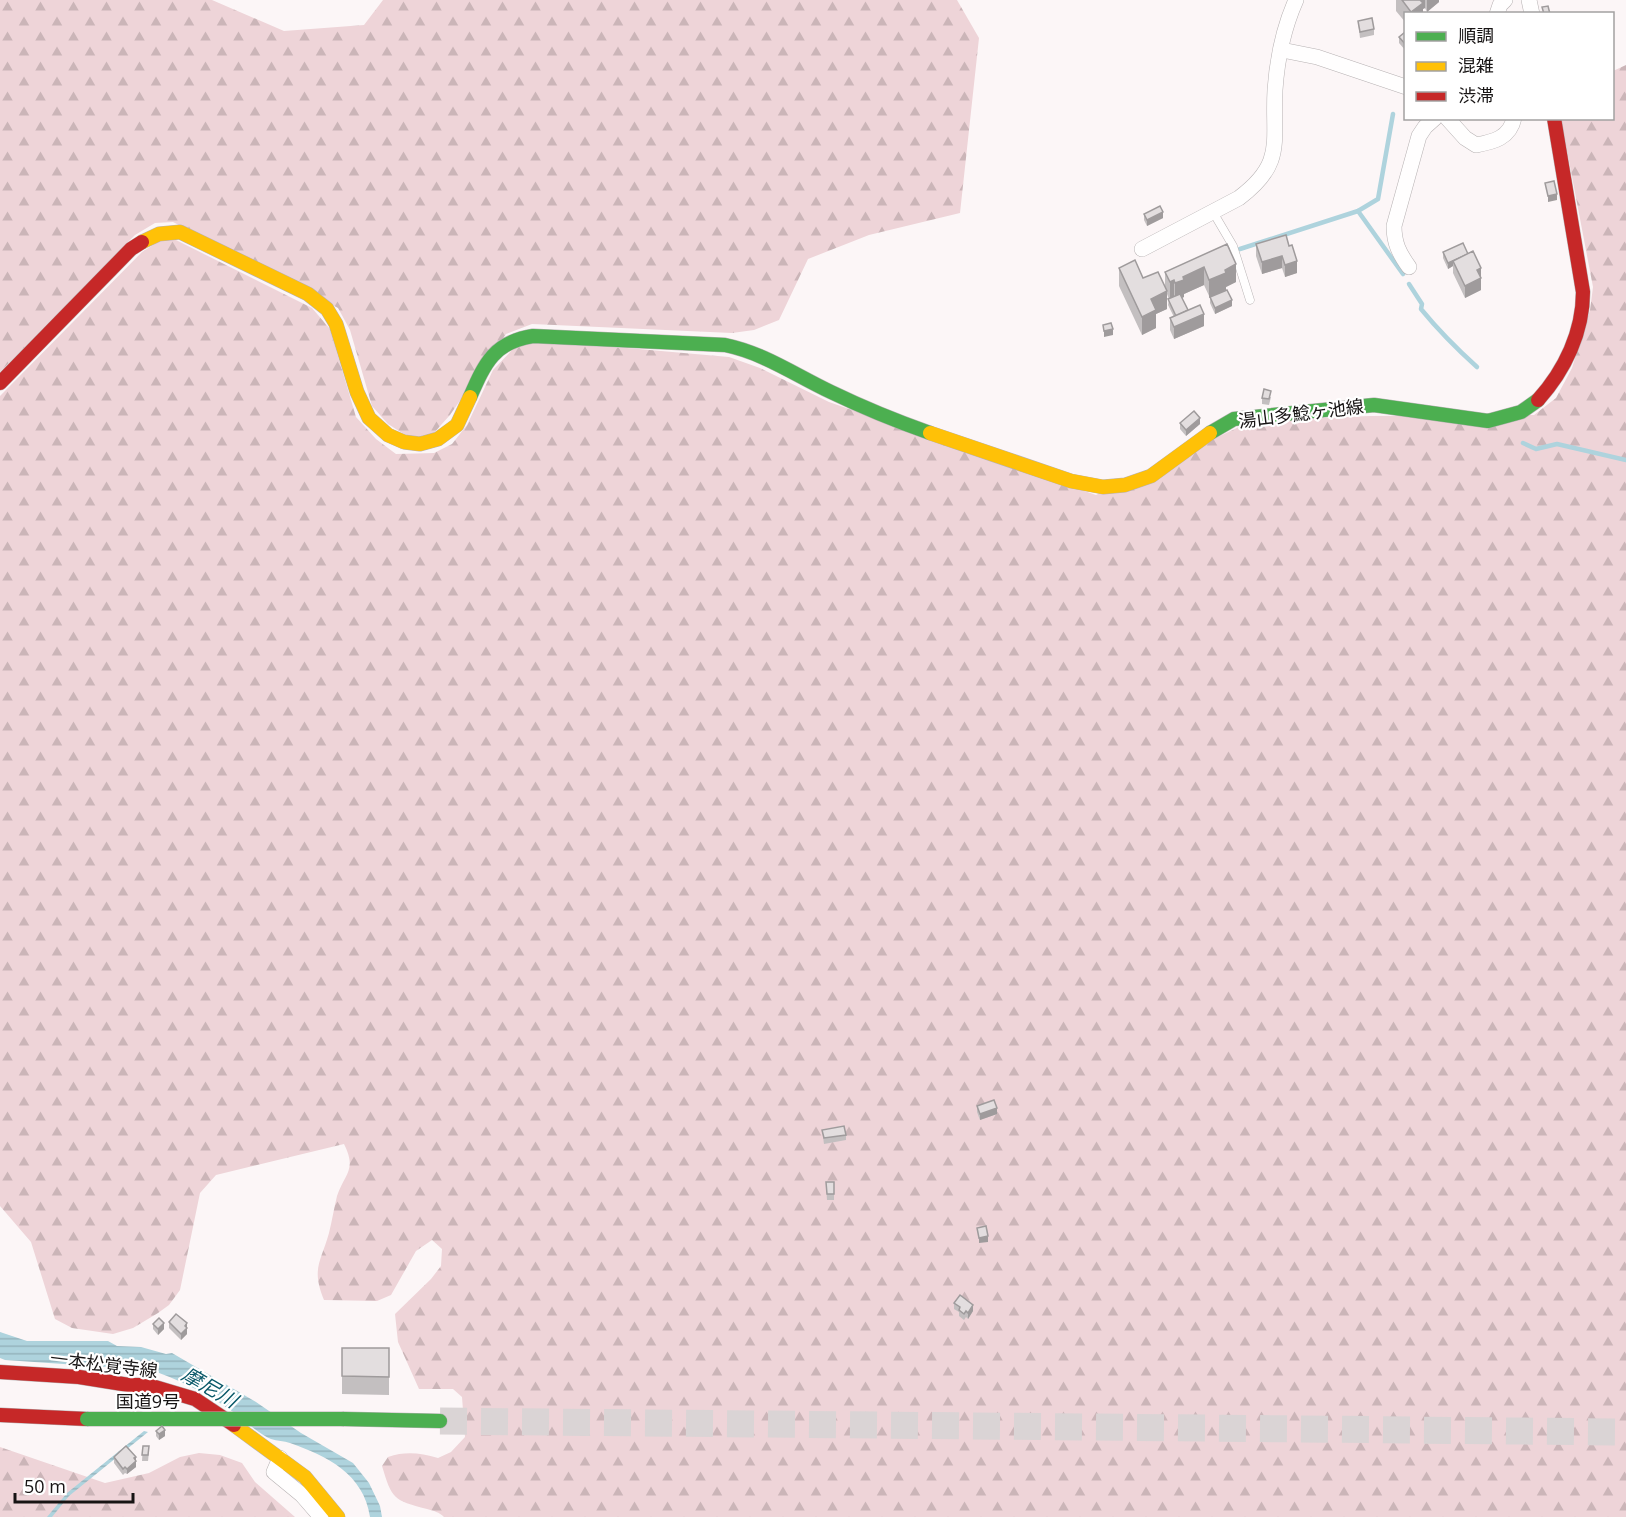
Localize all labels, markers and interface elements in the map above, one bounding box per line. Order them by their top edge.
legend [1404,12,1614,120]
text: 順調 [1458,23,1494,47]
text: 混雑 [1458,53,1494,77]
text: 渋滞 [1458,83,1494,107]
street label: 湯山多鯰ヶ池線 [1237,393,1365,433]
street label: 一本松覚寺線 [49,1346,159,1382]
water label: 摩尼川 [177,1360,244,1415]
street label: 国道9号 [116,1389,180,1413]
scale bar [15,1466,134,1504]
text: 50 m [24,1474,66,1498]

